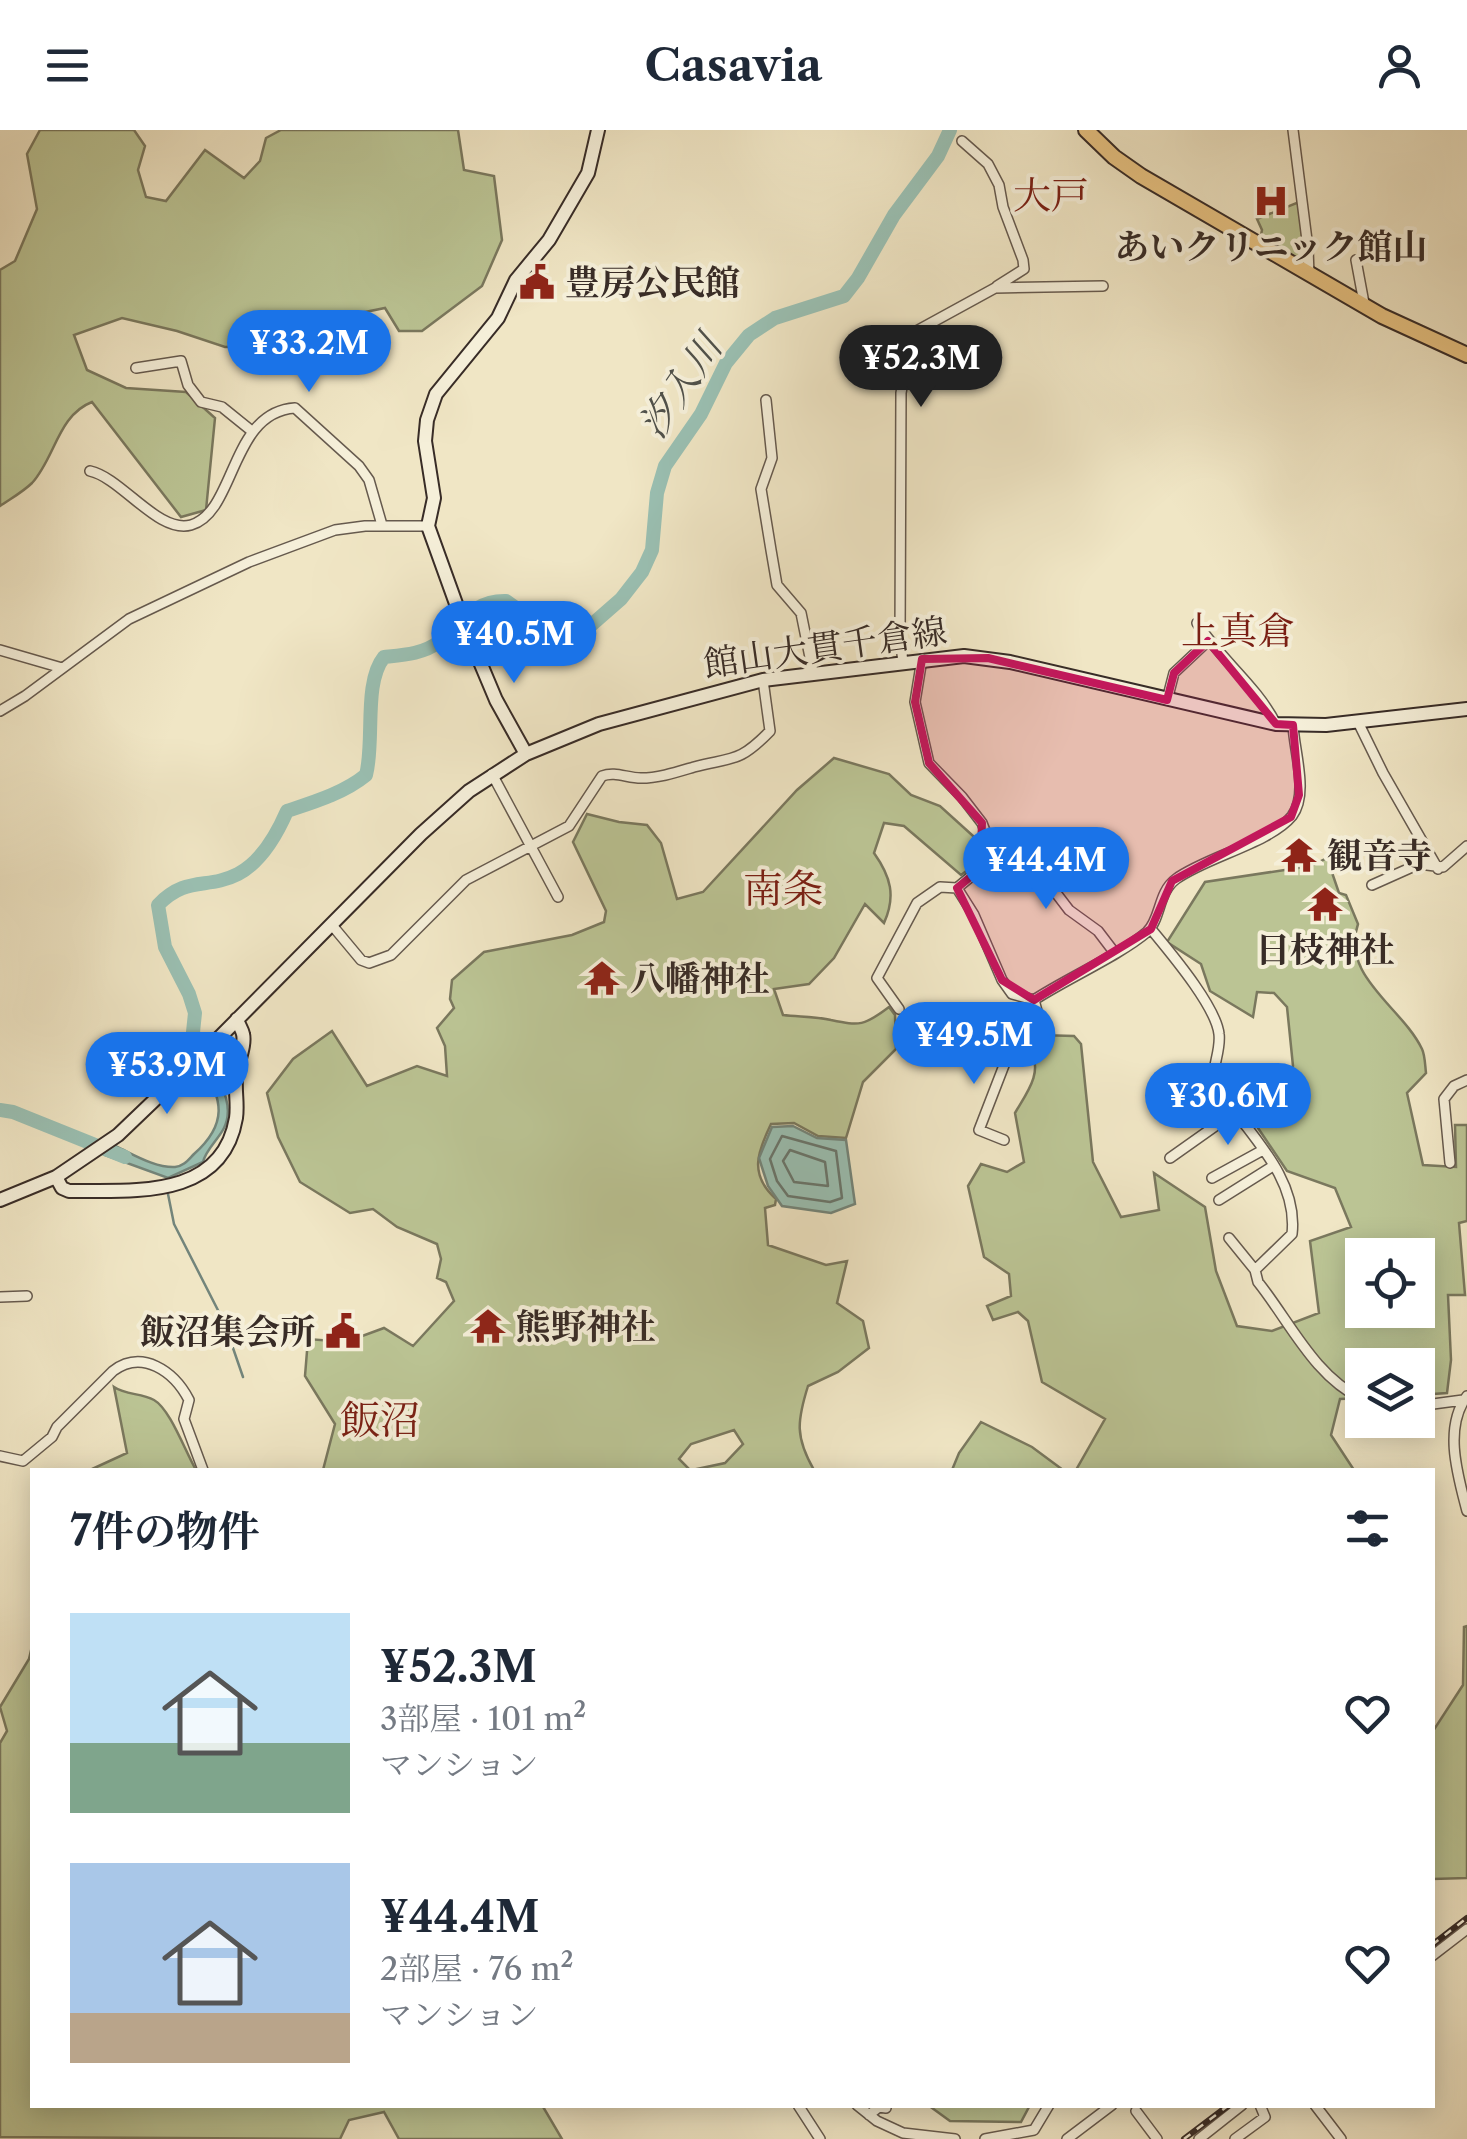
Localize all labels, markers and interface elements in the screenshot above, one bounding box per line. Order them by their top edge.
text: Casavia [645,37,822,93]
icon: menu [40,38,95,93]
icon: person [1372,38,1427,93]
district label: 大戸 [1013,172,1089,219]
hospital icon: あいクリニック館山 [1252,182,1290,220]
place label: あいクリニック館山 [1115,225,1427,268]
place label: 豊房公民館 [565,261,740,304]
public building icon: 豊房公民館 [518,263,556,301]
pin: ¥33.2M [228,310,390,395]
water label: 汐入川 [629,322,734,446]
text: ¥33.2M [249,323,369,362]
pin: ¥52.3M [840,325,1002,410]
text: ¥52.3M [861,338,981,377]
pin: ¥40.5M [433,601,595,686]
district label: 上真倉 [1181,607,1295,654]
street label: 館山大貫千倉線 [701,609,949,685]
text: ¥40.5M [453,614,575,653]
pin: ¥44.4M [965,827,1127,912]
place label: 観音寺 [1327,834,1432,877]
temple icon: 観音寺 [1280,836,1318,874]
text: ¥44.4M [985,840,1107,879]
district label: 南条 [743,864,823,913]
temple icon: 日枝神社 [1306,885,1344,923]
place label: 日枝神社 [1255,928,1395,971]
place label: 八幡神社 [630,957,770,1000]
temple icon: 八幡神社 [583,959,621,997]
pin: ¥49.5M [893,1002,1055,1087]
text: ¥49.5M [914,1015,1034,1054]
pin: ¥53.9M [86,1032,248,1117]
text: ¥53.9M [108,1045,226,1084]
pin: ¥30.6M [1147,1063,1309,1148]
text: ¥30.6M [1167,1076,1289,1115]
map controls [1345,1238,1435,1438]
button: locate [1345,1238,1435,1328]
place label: 熊野神社 [516,1305,656,1348]
temple icon: 熊野神社 [469,1307,507,1345]
place label: 飯沼集会所 [140,1310,315,1353]
public building icon: 飯沼集会所 [324,1312,362,1350]
button: layers [1345,1348,1435,1438]
district label: 飯沼 [340,1395,420,1444]
icon: filters [1340,1501,1395,1556]
text: 7件の物件 [70,1505,260,1557]
text: ¥52.3M [380,1641,537,1693]
icon: home [150,1653,270,1773]
icon: heart [1340,1686,1395,1741]
text: 3部屋 · 101 m² [380,1699,586,1738]
text: マンション [380,1745,539,1784]
text: ¥44.4M [380,1891,540,1943]
icon: home [150,1903,270,2023]
icon: heart [1340,1936,1395,1991]
text: 2部屋 · 76 m² [380,1949,574,1988]
text: マンション [380,1995,539,2034]

